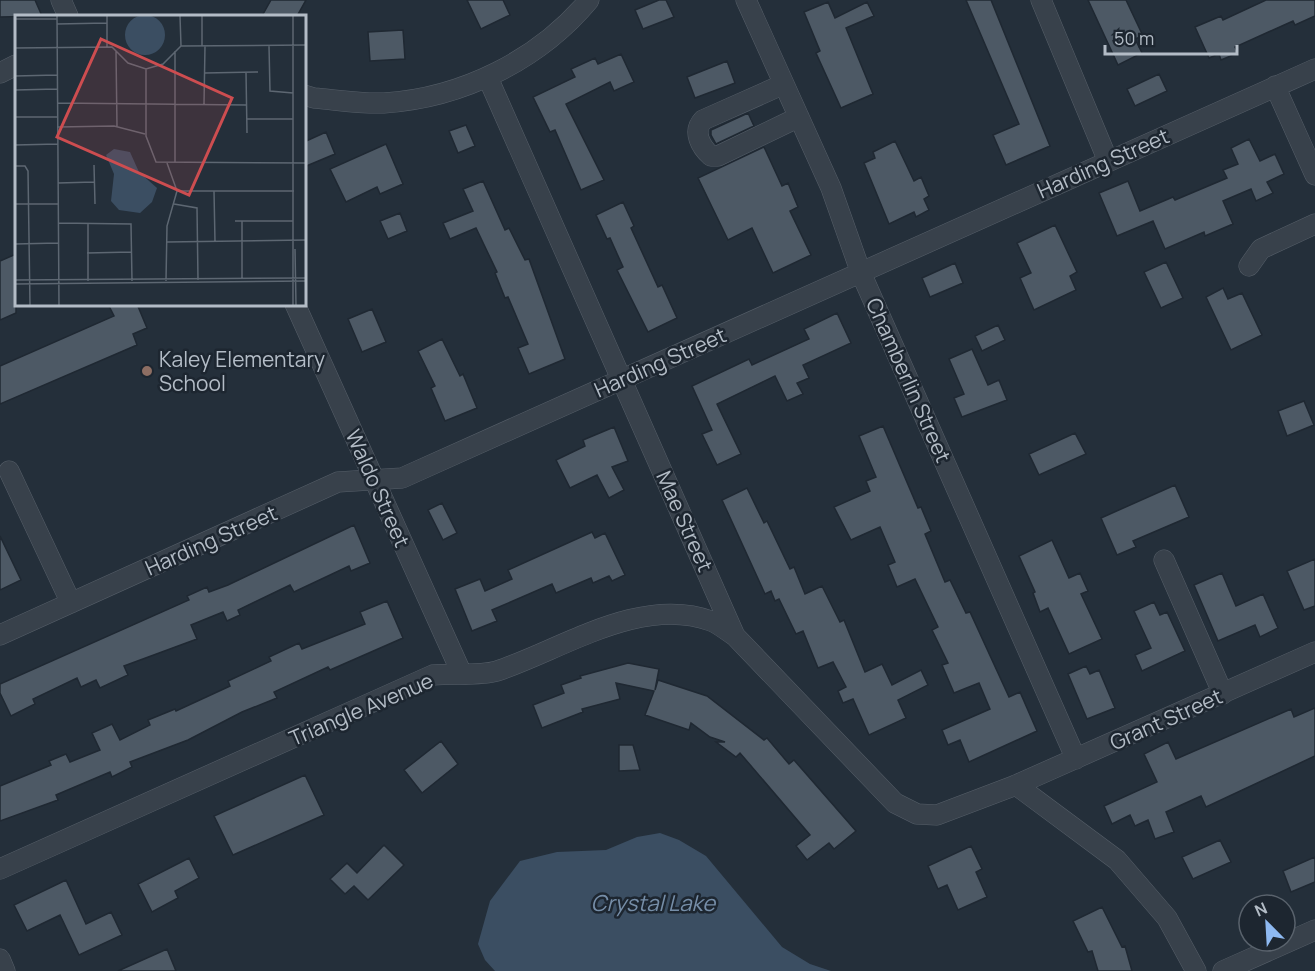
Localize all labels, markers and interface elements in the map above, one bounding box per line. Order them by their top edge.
inset map [15,15,306,306]
scale bar [1105,18,1237,56]
text: 50 m [1114,26,1154,50]
street label: Harding Street [1033,121,1173,205]
street label: Chamberlin Street [860,293,958,467]
street label: Harding Street [590,320,730,404]
place label: Kaley Elementary School [159,345,325,397]
marker: Kaley Elementary School [140,364,154,378]
street label: Waldo Street [340,425,416,551]
street label: Mae Street [650,466,720,576]
street label: Harding Street [141,498,281,582]
street label: Triangle Avenue [285,666,437,752]
street label: Grant Street [1105,682,1227,756]
water label: Crystal Lake [591,888,716,918]
north arrow [1237,893,1297,953]
text: N [1251,897,1271,922]

